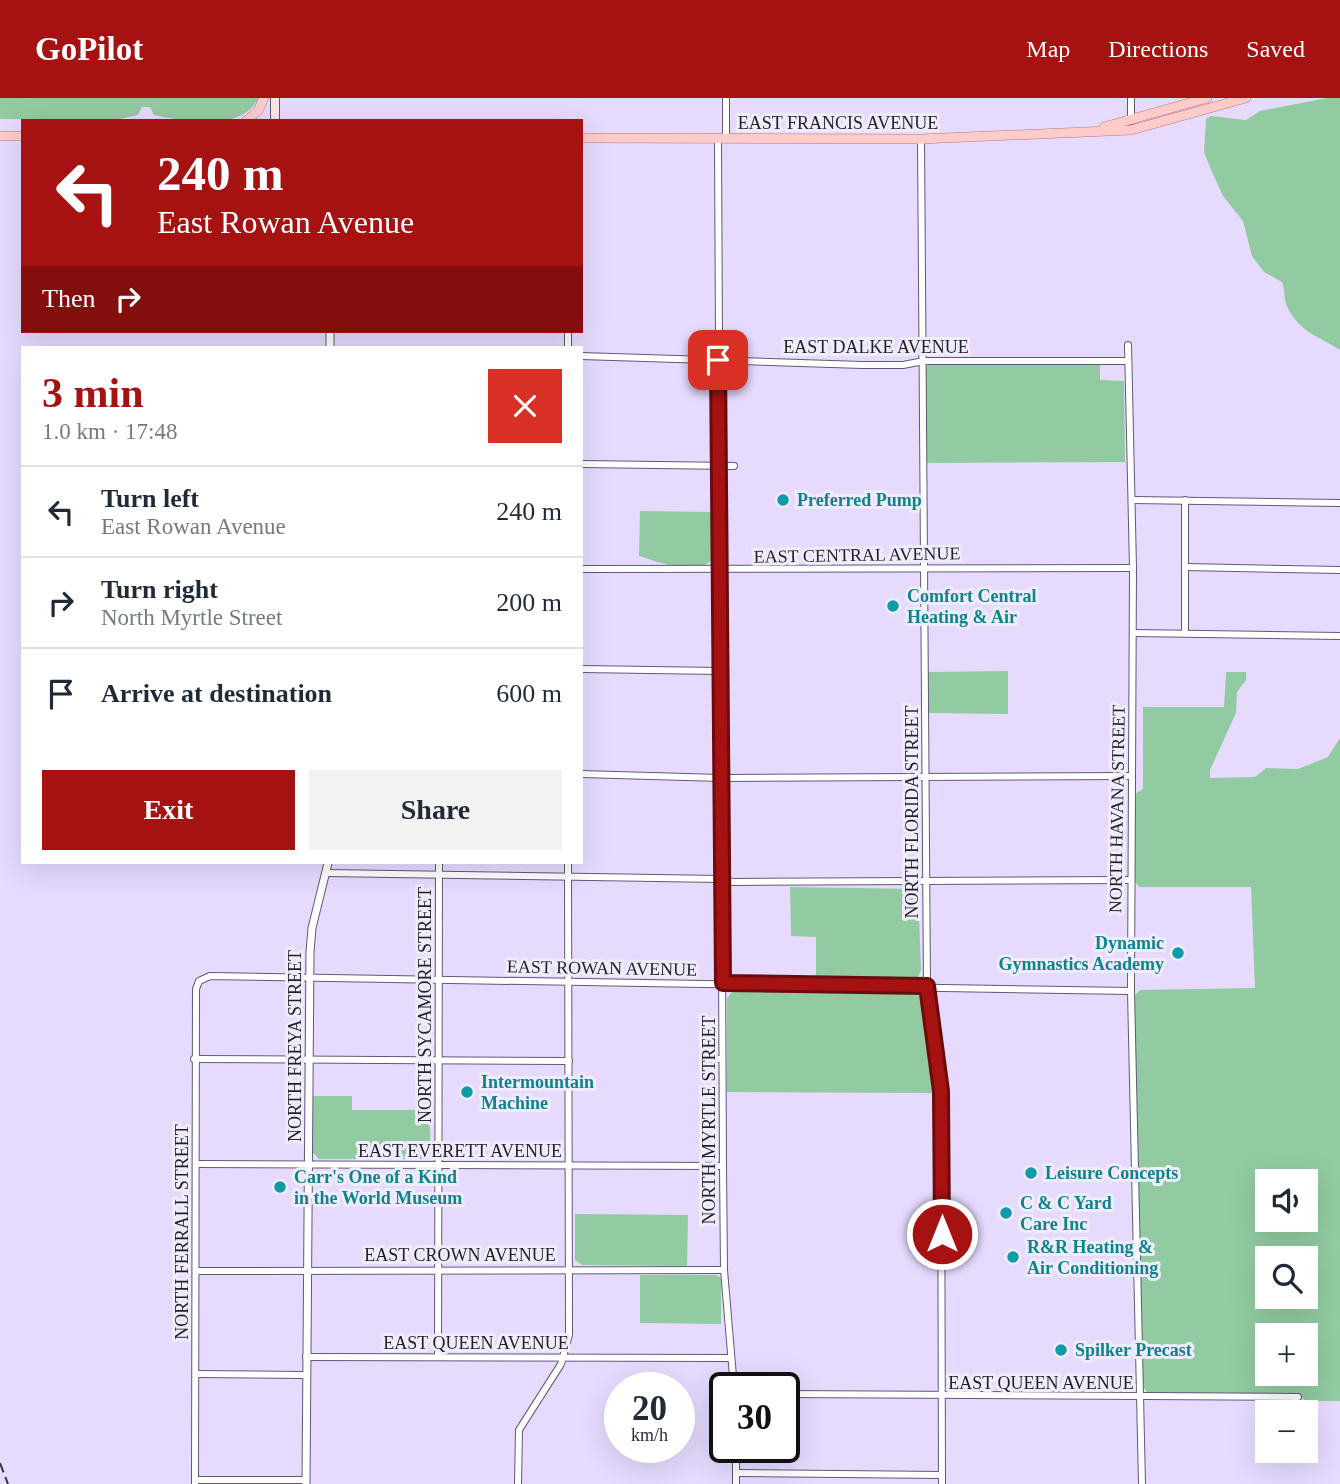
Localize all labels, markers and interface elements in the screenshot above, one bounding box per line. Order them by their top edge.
text: GoPilot [35,31,143,67]
text: Map [1026,36,1070,62]
text: Directions [1108,36,1208,62]
text: Saved [1246,36,1305,62]
street label: EAST FRANCIS AVENUE [738,113,938,133]
text: 240 m [157,146,284,201]
icon: left [42,147,133,238]
text: East Rowan Avenue [157,204,414,240]
icon: right [109,280,147,318]
text: Then [42,284,95,313]
pin [688,330,748,390]
street label: EAST DALKE AVENUE [783,337,969,357]
icon: arrive [699,341,737,379]
button: close [488,369,562,443]
text: 3 min [42,370,144,416]
text: 1.0 km · 17:48 [42,419,177,444]
text: Turn left [101,484,199,513]
place label: Preferred Pump [797,490,922,510]
marker: Preferred Pump [775,492,791,508]
icon: left [42,493,80,531]
text: 240 m [496,497,562,526]
text: East Rowan Avenue [101,514,286,539]
street label: EAST CENTRAL AVENUE [753,543,961,567]
text: Turn right [101,575,218,604]
icon: right [42,584,80,622]
place label: Comfort Central Heating & Air [907,586,1036,627]
text: 200 m [496,588,562,617]
marker: Comfort Central Heating & Air [885,598,901,614]
text: North Myrtle Street [101,605,282,630]
icon: arrive [42,675,80,713]
text: Arrive at destination [101,679,332,708]
text: 600 m [496,679,562,708]
street label: NORTH HAVANA STREET [1105,705,1129,913]
street label: NORTH FLORIDA STREET [902,706,922,918]
button: Exit [42,770,295,850]
button: Share [309,770,562,850]
street label: NORTH SYCAMORE STREET [415,887,435,1123]
place label: Dynamic Gymnastics Academy [999,933,1164,974]
marker: Dynamic Gymnastics Academy [1170,945,1186,961]
street label: NORTH FREYA STREET [285,950,305,1142]
street label: EAST ROWAN AVENUE [507,956,697,980]
street label: NORTH MYRTLE STREET [699,1016,719,1224]
place label: Intermountain Machine [481,1072,594,1113]
marker: Intermountain Machine [459,1084,475,1100]
street label: NORTH FERRALL STREET [172,1124,192,1340]
street label: EAST EVERETT AVENUE [358,1141,562,1161]
place label: Leisure Concepts [1045,1163,1178,1183]
marker: Leisure Concepts [1023,1165,1039,1181]
place label: Carr's One of a Kind in the World Museum [294,1167,462,1208]
map controls [1255,1169,1318,1463]
button: sound [1255,1169,1318,1232]
marker: Carr's One of a Kind in the World Museum [272,1179,288,1195]
place label: C & C Yard Care Inc [1020,1193,1112,1234]
position arrow [905,1197,979,1271]
marker: C & C Yard Care Inc [998,1205,1014,1221]
place label: R&R Heating & Air Conditioning [1027,1237,1158,1278]
street label: EAST CROWN AVENUE [364,1245,556,1265]
button: search [1255,1246,1318,1309]
marker: R&R Heating & Air Conditioning [1005,1249,1021,1265]
button: + [1255,1323,1318,1386]
street label: EAST QUEEN AVENUE [383,1333,569,1353]
place label: Spilker Precast [1075,1340,1192,1360]
marker: Spilker Precast [1053,1342,1069,1358]
speed limit sign: 30 [709,1372,800,1463]
street label: EAST QUEEN AVENUE [948,1373,1134,1393]
text: 20 [632,1389,667,1428]
button: − [1255,1400,1318,1463]
text: km/h [631,1425,668,1445]

